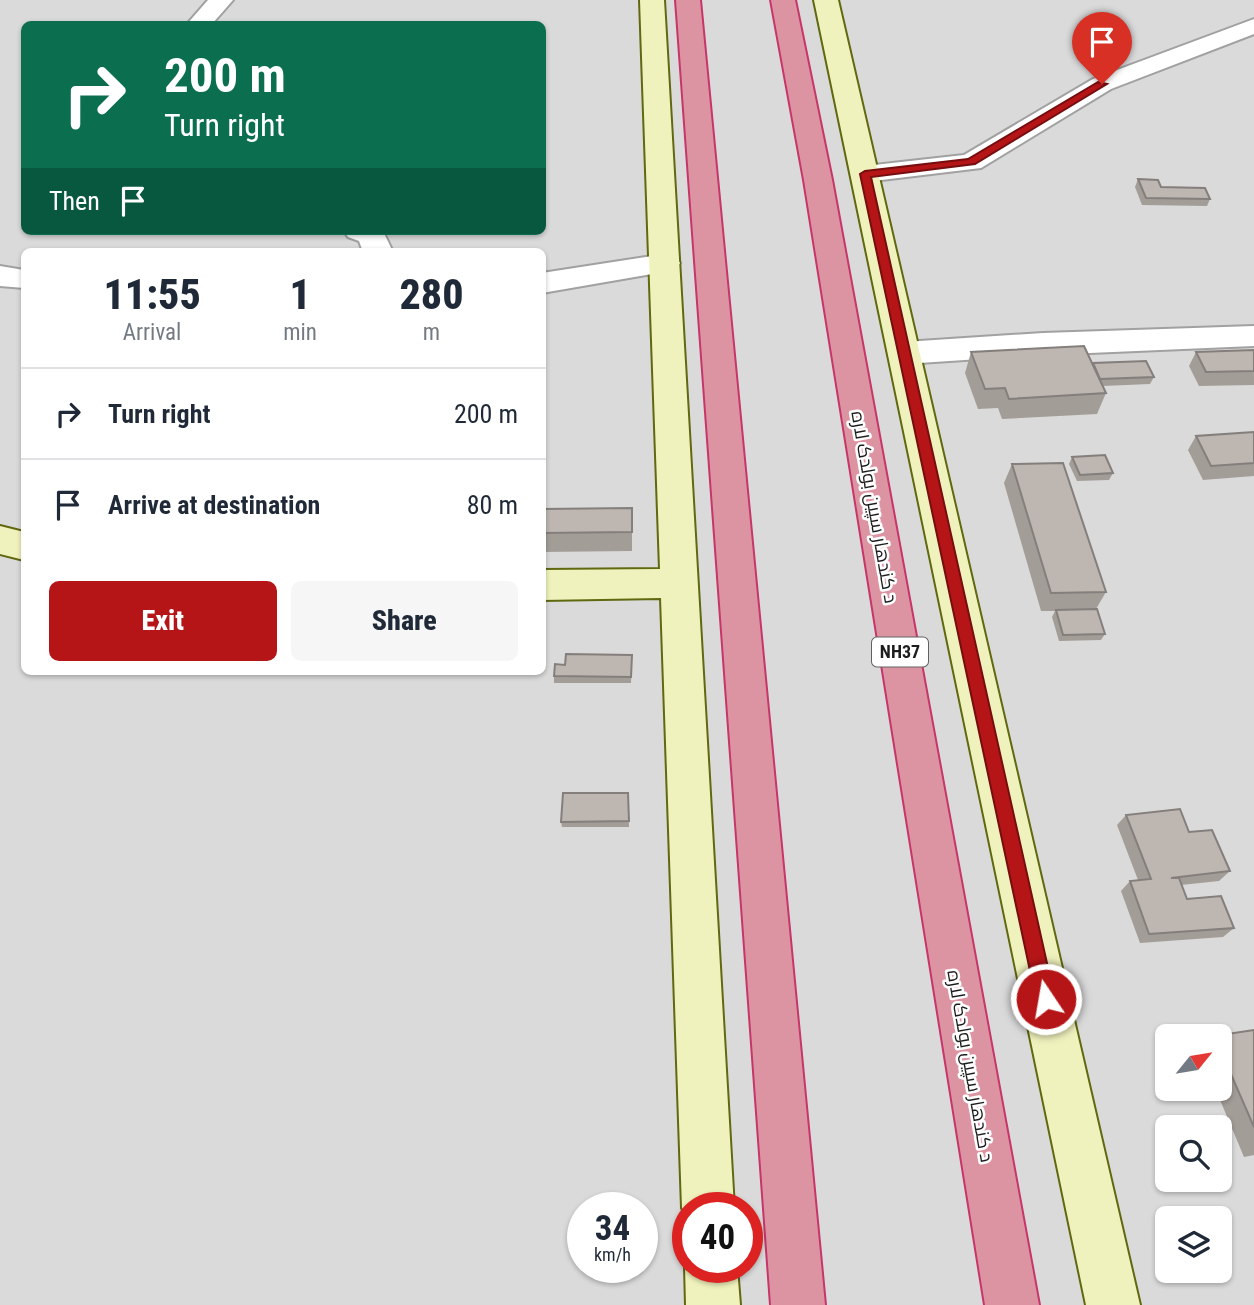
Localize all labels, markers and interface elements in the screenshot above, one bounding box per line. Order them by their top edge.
pin [1072,12.0,1132,84]
icon: arrive [1083,23,1121,61]
text: 200 m [164,47,286,104]
icon: right [49,49,140,140]
text: Turn right [164,106,285,144]
icon: arrive [114,182,152,220]
text: Then [49,186,100,216]
text: 11:55 [103,270,201,319]
text: 1 [289,270,311,319]
text: 280 [399,270,464,319]
text: Arrival [123,319,181,346]
text: min [283,319,317,346]
text: m [423,319,440,346]
icon: right [49,395,87,433]
text: Turn right [108,399,210,429]
text: 200 m [454,399,518,429]
street label: د کندهار سپین بولدک لاره [846,409,903,605]
icon: arrive [49,486,87,524]
text: Arrive at destination [108,490,320,520]
text: 80 m [467,490,518,520]
button: Exit [49,581,277,661]
button: Share [291,581,518,661]
road number: NH37 [872,638,928,666]
position arrow [1009,962,1083,1036]
street label: د کندهار سپین بولدک لاره [942,968,999,1164]
north arrow [1155,1024,1232,1101]
map controls [1155,1024,1232,1283]
button: search [1155,1115,1232,1192]
speed limit sign: 40 [672,1192,763,1283]
button: layers [1155,1206,1232,1283]
text: 34 [595,1208,630,1249]
text: km/h [594,1244,631,1265]

